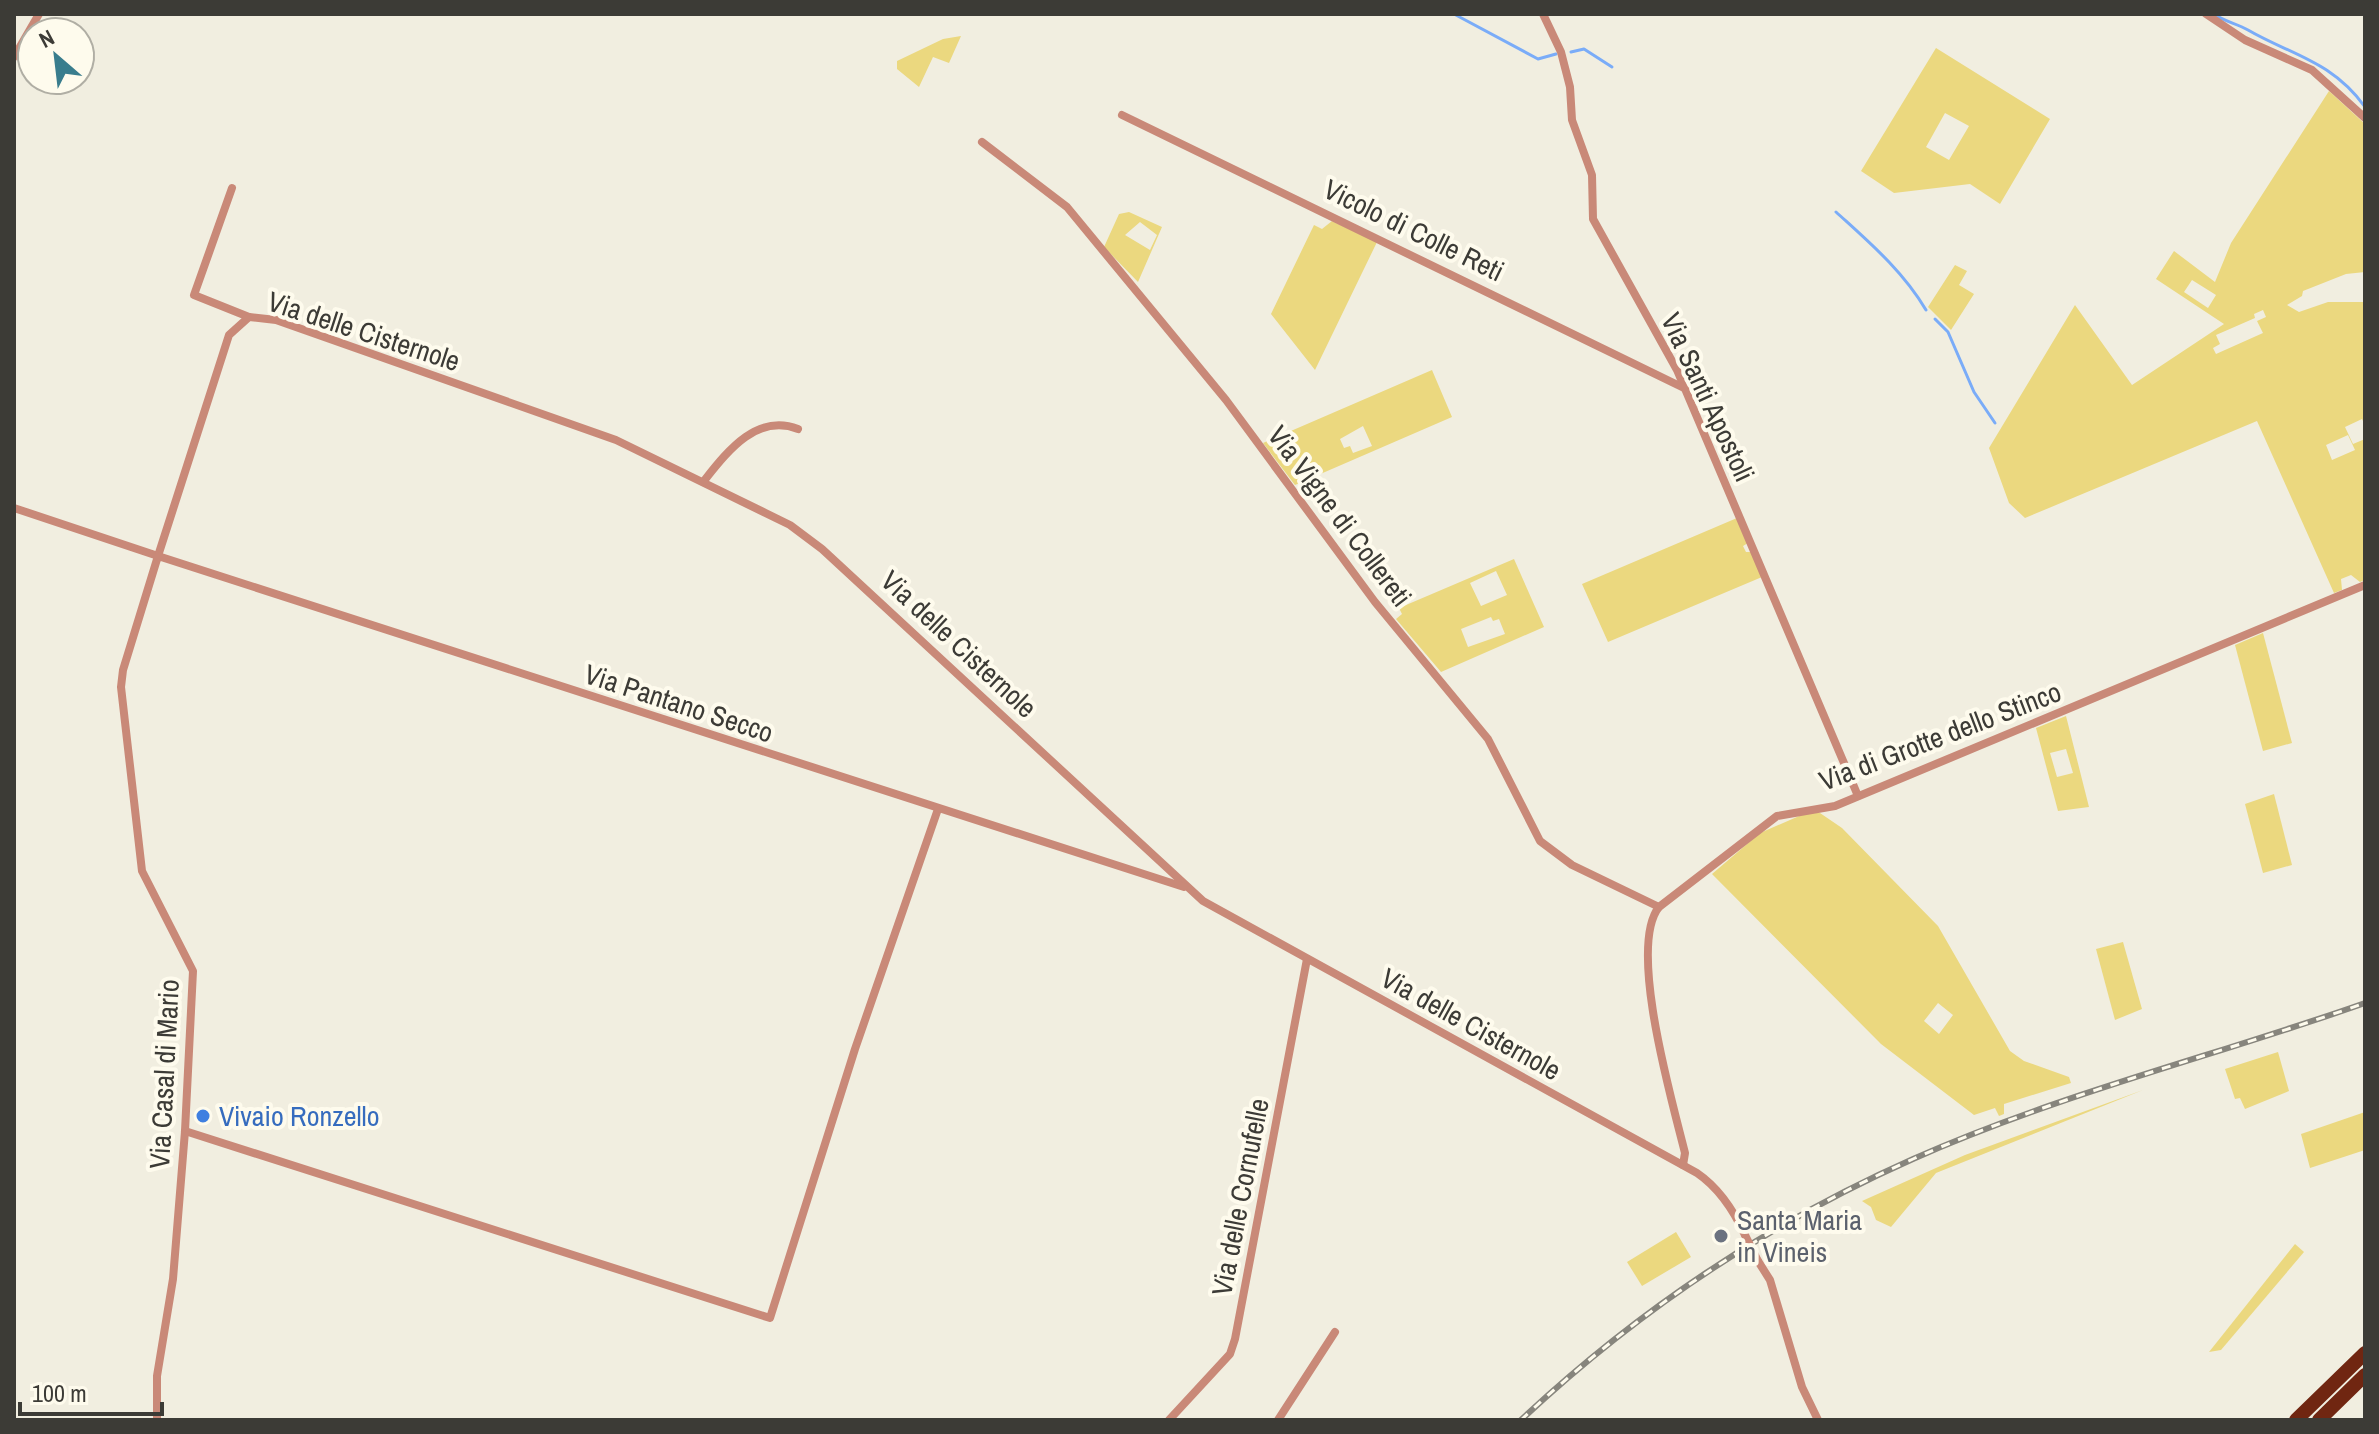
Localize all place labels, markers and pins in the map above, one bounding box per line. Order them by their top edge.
place label: Vivaio Ronzello [219,1097,379,1135]
marker: Vivaio Ronzello [194,1107,212,1125]
place label: Santa Maria in Vineis [1737,1201,1862,1271]
marker: Santa Maria in Vineis [1712,1227,1730,1245]

